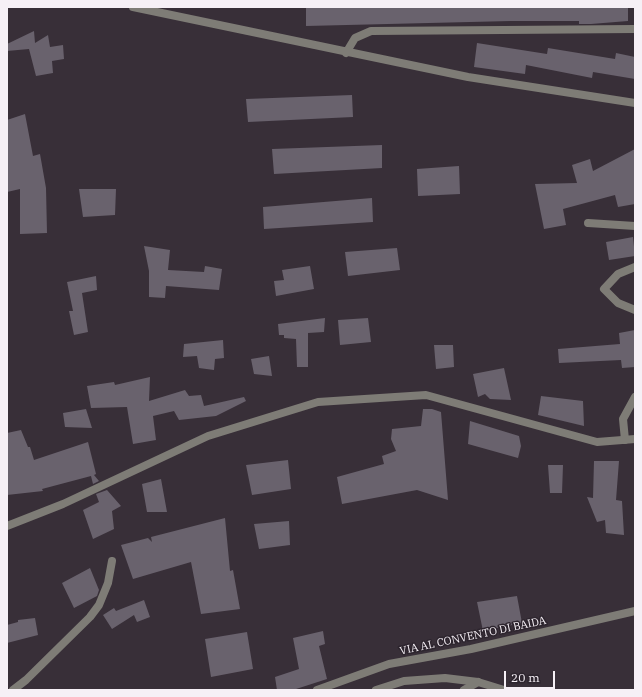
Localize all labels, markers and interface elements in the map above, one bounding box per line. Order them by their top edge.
street label: VIA AL CONVENTO DI BAIDA [399,614,547,658]
scale bar [506,663,557,689]
text: 20 m [511,670,540,685]

